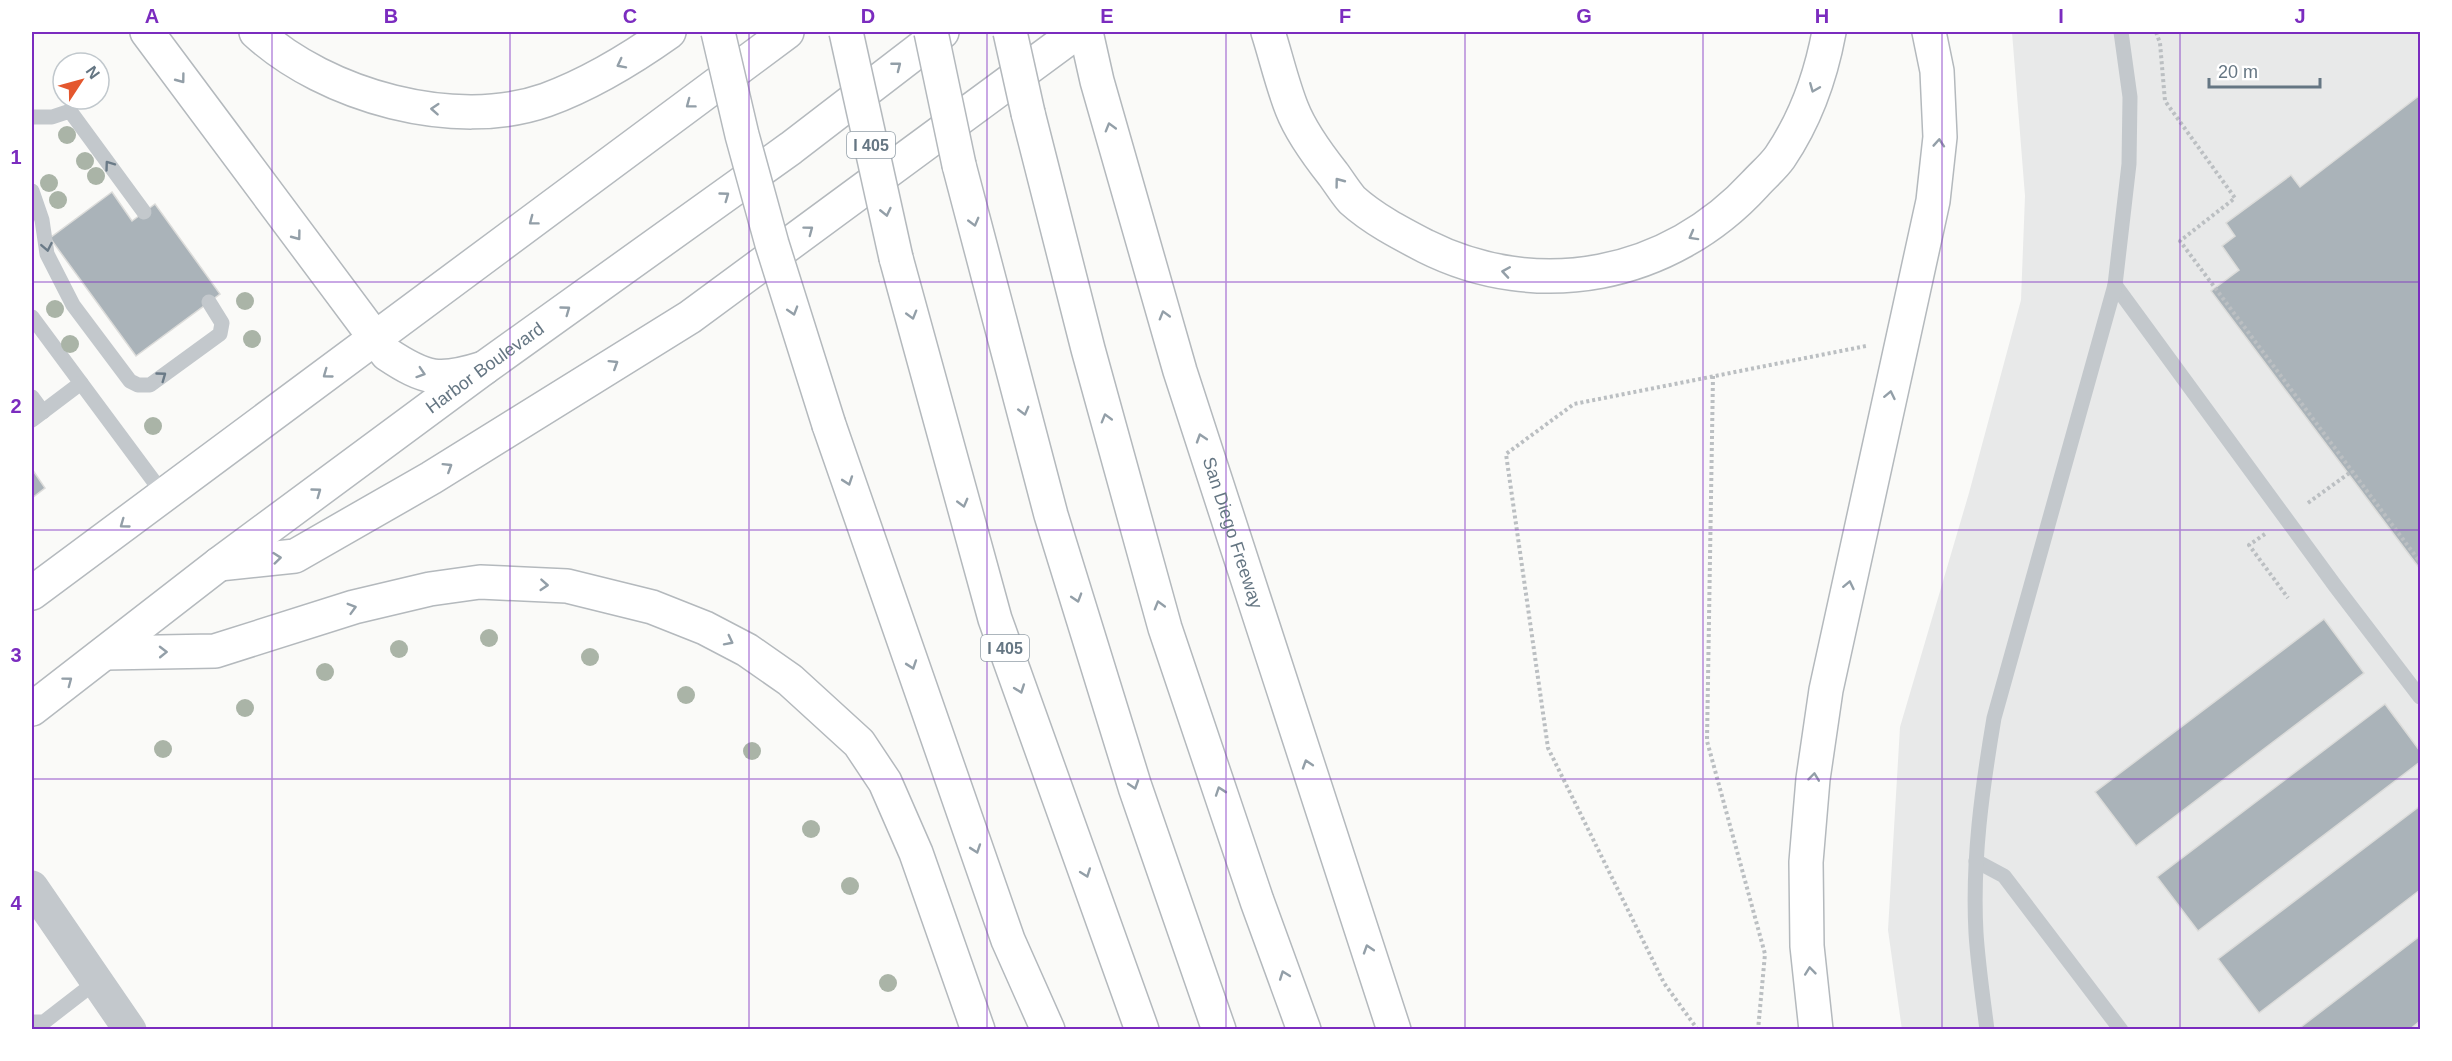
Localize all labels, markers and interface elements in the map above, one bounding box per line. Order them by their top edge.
text: A [145,5,159,27]
text: B [384,5,398,27]
text: C [623,5,637,27]
text: D [861,5,875,27]
text: E [1100,5,1114,27]
text: F [1339,5,1351,27]
text: G [1576,5,1592,27]
text: H [1815,5,1829,27]
text: I [2058,5,2064,27]
text: J [2294,5,2306,27]
north arrow [51,51,111,111]
scale bar [2209,51,2320,89]
one-way arrow [616,57,627,69]
text: 20 m [2218,62,2258,82]
text: N [82,63,103,82]
one-way arrow [890,63,901,74]
one-way arrow [174,73,185,84]
one-way arrow [1809,81,1821,92]
one-way arrow [685,97,696,108]
one-way arrow [431,102,440,115]
one-way arrow [1105,122,1117,133]
road number: I 405 [847,132,895,158]
one-way arrow [1932,138,1945,147]
text: 1 [10,146,22,168]
one-way arrow [105,161,116,172]
one-way arrow [1335,177,1346,188]
one-way arrow [718,192,729,203]
one-way arrow [879,206,892,216]
one-way arrow [529,214,540,225]
one-way arrow [967,216,979,227]
one-way arrow [802,226,813,237]
one-way arrow [290,229,301,240]
one-way arrow [1689,229,1699,240]
one-way arrow [39,242,52,252]
one-way arrow [1501,267,1511,279]
one-way arrow [786,305,798,316]
one-way arrow [560,306,571,317]
one-way arrow [905,309,917,319]
one-way arrow [1158,310,1171,320]
street label: Harbor Boulevard [422,318,548,418]
one-way arrow [608,360,618,372]
one-way arrow [415,366,426,378]
one-way arrow [323,367,334,378]
one-way arrow [156,372,167,383]
one-way arrow [1883,390,1896,400]
text: 2 [10,395,22,417]
one-way arrow [1016,405,1029,415]
one-way arrow [1101,413,1114,423]
one-way arrow [1196,433,1209,444]
street label: San Diego Freeway [1199,455,1266,611]
one-way arrow [442,463,452,475]
one-way arrow [840,475,853,486]
one-way arrow [310,488,321,499]
one-way arrow [956,498,969,508]
one-way arrow [120,517,131,528]
one-way arrow [273,552,282,565]
one-way arrow [539,578,548,591]
one-way arrow [1842,580,1855,590]
one-way arrow [1070,592,1082,603]
one-way arrow [1153,601,1166,611]
one-way arrow [346,603,357,615]
one-way arrow [723,634,733,645]
road number: I 405 [981,635,1029,661]
text: 3 [10,644,22,666]
one-way arrow [159,646,168,658]
one-way arrow [905,659,918,670]
one-way arrow [62,677,73,688]
one-way arrow [1012,683,1025,694]
one-way arrow [1302,759,1315,770]
one-way arrow [1807,772,1820,781]
one-way arrow [1127,779,1139,789]
one-way arrow [1214,786,1227,797]
one-way arrow [969,843,982,854]
one-way arrow [1078,867,1091,878]
text: 4 [10,892,22,914]
one-way arrow [1363,944,1375,955]
one-way arrow [1804,967,1816,976]
one-way arrow [1279,970,1291,981]

